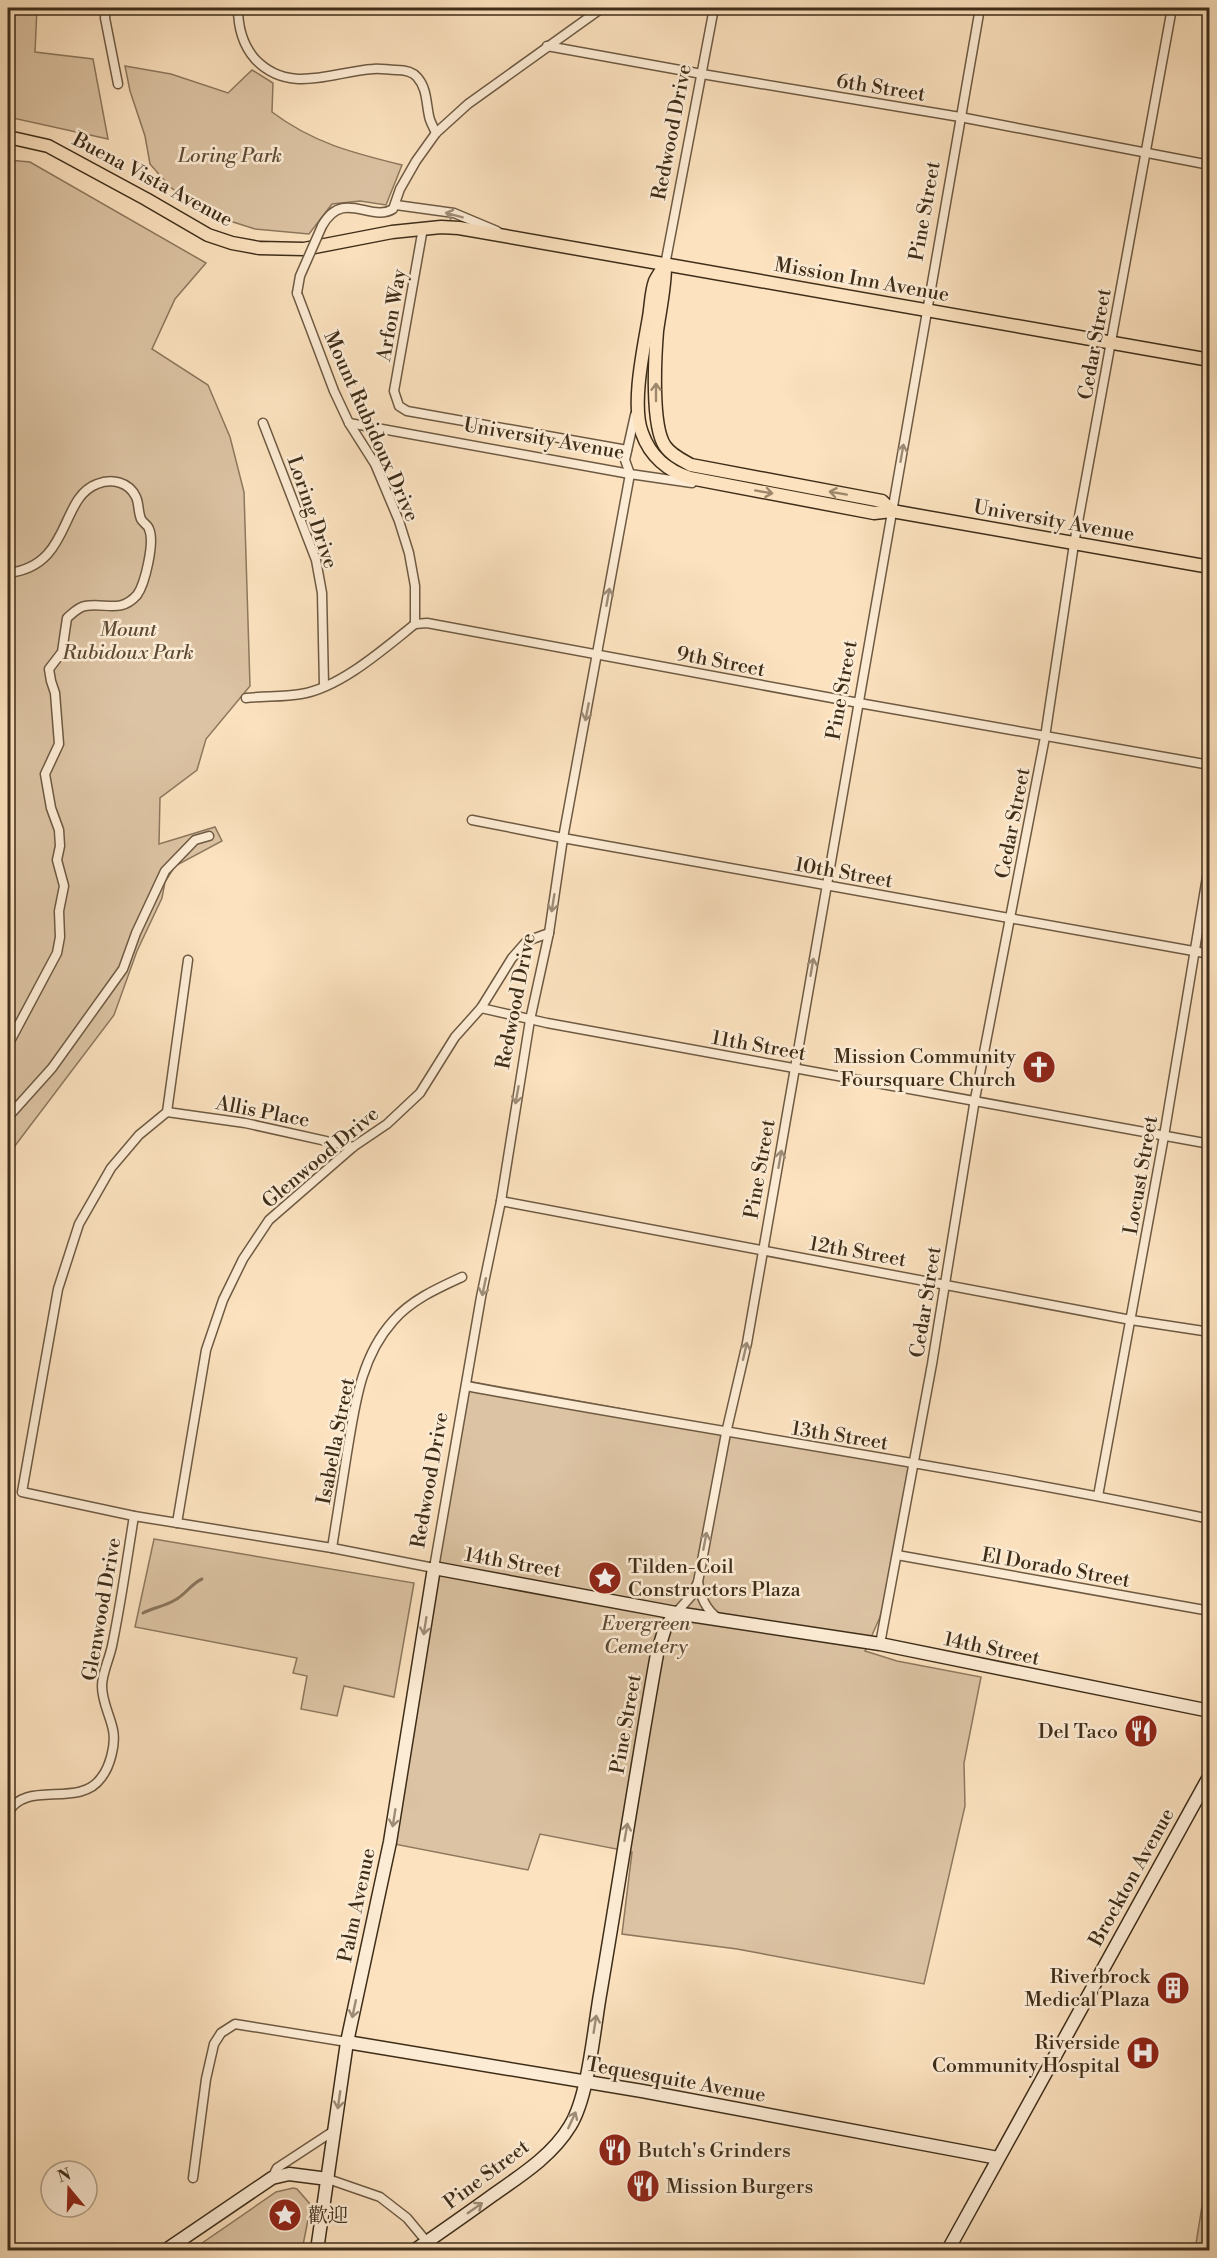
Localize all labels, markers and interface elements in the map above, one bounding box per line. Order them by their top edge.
street label: Redwood Drive [647,62,698,202]
street label: 6th Street [834,69,927,108]
street label: Buena Vista Avenue [67,127,237,233]
park label: Loring Park [177,144,282,169]
street label: Pine Street [904,159,947,263]
one-way arrow [445,208,464,220]
street label: Mission Inn Avenue [772,253,951,308]
street label: Arfon Way [372,267,413,364]
street label: Cedar Street [1073,287,1118,402]
street label: Mount Rubidoux Drive [317,328,424,526]
one-way arrow [650,382,662,402]
street label: University Avenue [461,413,626,466]
one-way arrow [897,444,908,464]
street label: Loring Drive [281,453,343,572]
one-way arrow [753,487,773,498]
one-way arrow [829,488,849,499]
street label: University Avenue [971,495,1136,548]
one-way arrow [603,587,614,607]
park label: Mount Rubidoux Park [61,618,194,666]
street label: Pine Street [821,638,864,742]
street label: 9th Street [674,642,767,683]
one-way arrow [581,701,592,721]
street label: Cedar Street [990,766,1036,881]
street label: 10th Street [793,853,895,894]
one-way arrow [547,893,558,913]
street label: Redwood Drive [491,931,542,1071]
one-way arrow [807,957,818,977]
street label: 11th Street [710,1026,808,1067]
place label: Mission Community Foursquare Church [834,1045,1016,1093]
church icon: Mission Community Foursquare Church [1021,1049,1057,1085]
one-way arrow [512,1085,523,1105]
street label: Allis Place [213,1091,312,1134]
street label: Glenwood Drive [257,1102,385,1214]
street label: Locust Street [1119,1114,1164,1237]
street label: Pine Street [739,1117,782,1221]
one-way arrow [775,1149,786,1169]
street label: 12th Street [807,1232,908,1273]
street label: Cedar Street [905,1245,948,1360]
one-way arrow [477,1277,489,1296]
one-way arrow [740,1341,752,1360]
street label: Isabella Street [312,1376,361,1507]
street label: Redwood Drive [406,1410,455,1550]
street label: 13th Street [790,1417,890,1456]
one-way arrow [700,1532,711,1552]
street label: Glenwood Drive [78,1536,127,1683]
street label: 14th Street [463,1543,563,1584]
street label: El Dorado Street [980,1543,1132,1594]
place label: Tilden-Coil Constructors Plaza [628,1555,802,1603]
place icon: Tilden-Coil Constructors Plaza [587,1560,623,1596]
park label: Evergreen Cemetery [601,1612,691,1660]
one-way arrow [419,1615,430,1635]
street label: 14th Street [941,1627,1042,1672]
street label: Pine Street [605,1672,648,1776]
restaurant icon: Del Taco [1123,1713,1159,1749]
place label: Del Taco [1038,1720,1118,1745]
street label: Brockton Avenue [1083,1804,1181,1952]
one-way arrow [388,1808,399,1828]
one-way arrow [621,1822,632,1842]
street label: Palm Avenue [333,1846,382,1965]
place label: Riverbrock Medical Plaza [1025,1965,1152,2013]
building icon: Riverbrock Medical Plaza [1155,1970,1191,2006]
one-way arrow [348,1999,359,2018]
one-way arrow [589,2015,600,2035]
place label: Riverside Community Hospital [932,2031,1120,2079]
hospital icon: Riverside Community Hospital [1125,2035,1161,2071]
street label: Tequesquite Avenue [584,2052,768,2109]
one-way arrow [333,2090,344,2109]
one-way arrow [567,2111,579,2129]
restaurant icon: Butch's Grinders [597,2132,633,2168]
street label: Pine Street [439,2135,535,2215]
place label: Butch's Grinders [637,2139,791,2164]
north arrow [39,2159,99,2219]
text: N [55,2164,74,2187]
restaurant icon: Mission Burgers [625,2168,661,2204]
place label: Mission Burgers [666,2175,813,2200]
place icon: 歡迎 [267,2197,303,2233]
one-way arrow [466,2202,482,2214]
place label: 歡迎 [308,2204,348,2229]

